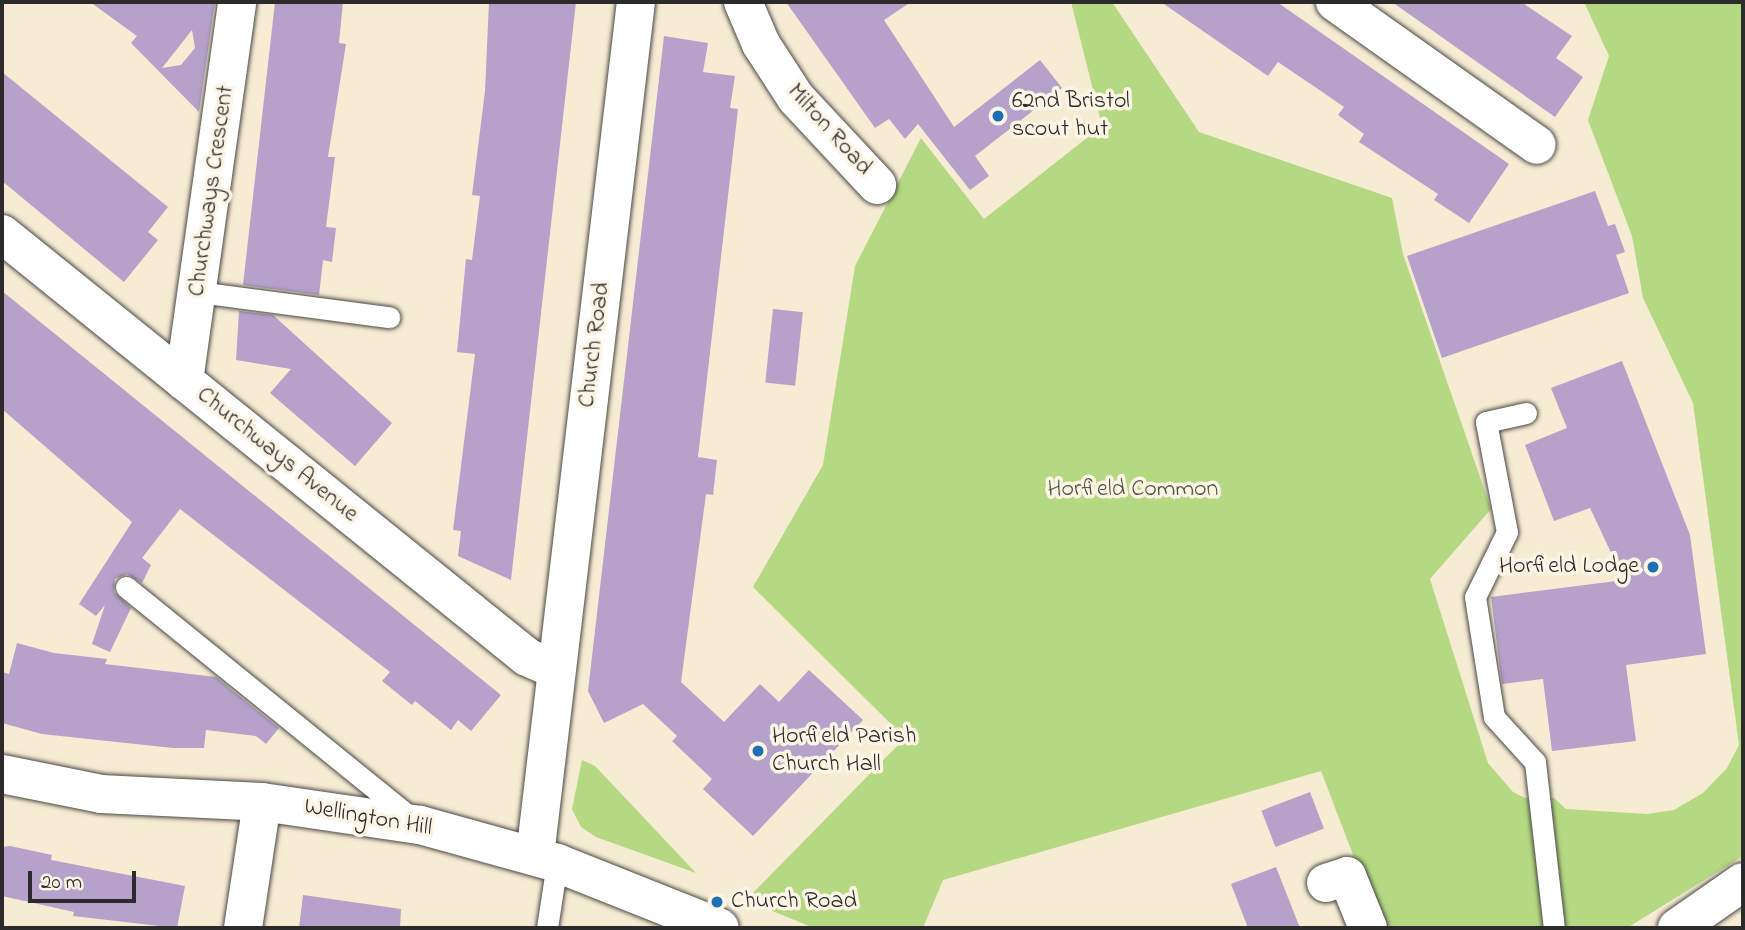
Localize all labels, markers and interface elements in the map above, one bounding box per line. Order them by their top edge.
street label: Milton Road [780,78,878,182]
street label: Churchways Crescent [183,84,241,298]
place label: 62nd Bristol scout hut [1012,88,1130,144]
marker: 62nd Bristol scout hut [990,108,1006,124]
street label: Church Road [573,281,617,409]
street label: Churchways Avenue [190,381,364,529]
park label: Horfield Common [1048,476,1218,504]
place label: Horfield Lodge [1499,553,1639,581]
marker: Horfield Lodge [1645,559,1661,575]
place label: Horfield Parish Church Hall [772,723,916,779]
marker: Horfield Parish Church Hall [750,743,766,759]
street label: Wellington Hill [302,793,434,843]
scale bar [32,856,140,900]
text: 20 m [41,868,82,898]
place label: Church Road [731,888,857,916]
marker: Church Road [709,894,725,910]

